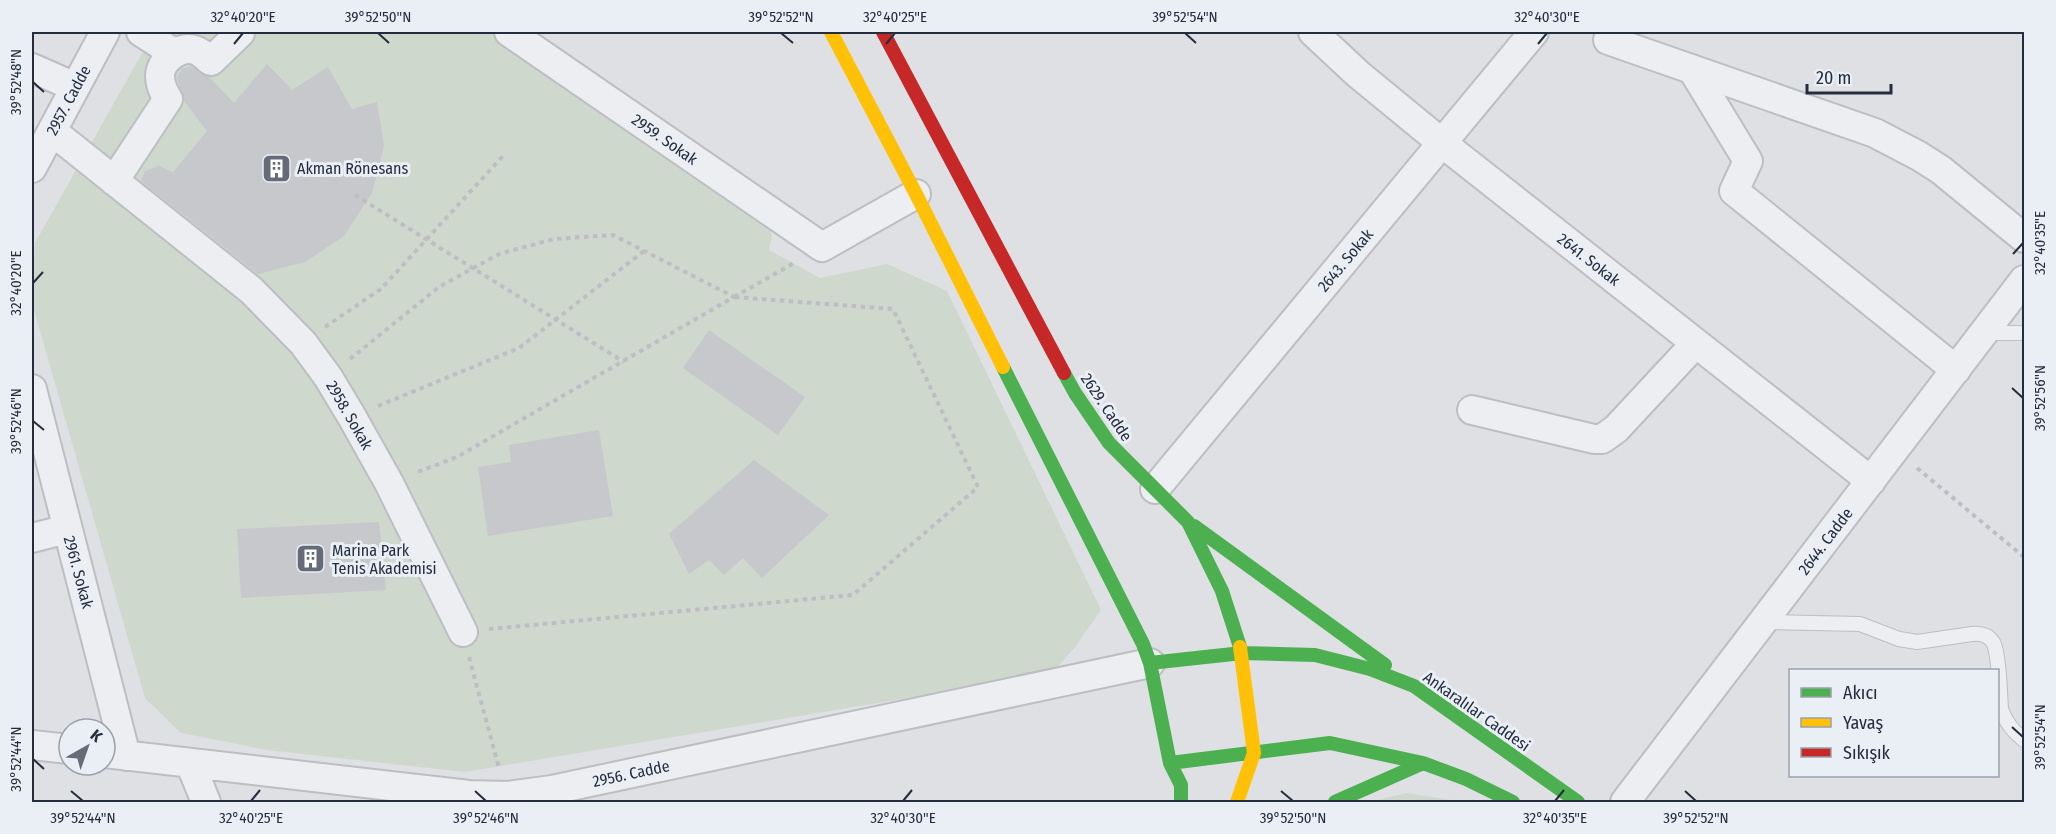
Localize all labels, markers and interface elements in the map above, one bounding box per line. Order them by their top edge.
text: 32°40'20"E [210,8,276,26]
text: 39°52'50"N [345,8,411,26]
text: 39°52'52"N [748,8,814,26]
text: 32°40'25"E [863,8,927,26]
text: 39°52'54"N [1152,8,1218,26]
text: 32°40'30"E [1514,8,1580,26]
text: 39°52'48"N [7,49,25,115]
scale bar [1807,57,1891,95]
street label: 2957. Cadde [42,62,95,138]
text: 20 m [1816,67,1851,89]
street label: 2959. Sokak [628,110,702,169]
building icon: Akman Rönesans [260,152,292,184]
place label: Akman Rönesans [297,159,408,178]
text: 32°40'35"E [2031,211,2049,275]
street label: 2643. Sokak [1314,225,1377,295]
street label: 2641. Sokak [1554,229,1624,290]
text: 32°40'20"E [7,250,25,316]
text: 39°52'56"N [2031,365,2049,431]
street label: 2629. Cadde [1077,370,1136,445]
street label: 2958. Sokak [322,378,377,453]
text: 39°52'46"N [7,388,25,454]
street label: 2644. Cadde [1794,504,1857,578]
street label: 2961. Sokak [60,534,97,611]
place label: Marina Park Tenis Akademisi [332,541,437,578]
building icon: Marina Park Tenis Akademisi [295,543,327,575]
street label: Ankaralılar Caddesi [1420,667,1534,755]
legend [1789,669,1999,777]
text: Akıcı [1843,682,1878,704]
text: 39°52'54"N [2031,704,2049,770]
text: Yavaş [1843,712,1884,734]
north arrow [57,717,117,777]
text: 39°52'44"N [7,726,25,792]
text: K [87,726,107,747]
text: Sıkışık [1843,742,1891,764]
street label: 2956. Cadde [591,756,671,791]
text: 39°52'44"N [50,809,116,827]
text: 32°40'25"E [219,809,283,827]
text: 39°52'46"N [453,809,519,827]
text: 32°40'30"E [870,809,936,827]
text: 39°52'50"N [1260,809,1326,827]
text: 32°40'35"E [1523,809,1587,827]
text: 39°52'52"N [1663,809,1729,827]

